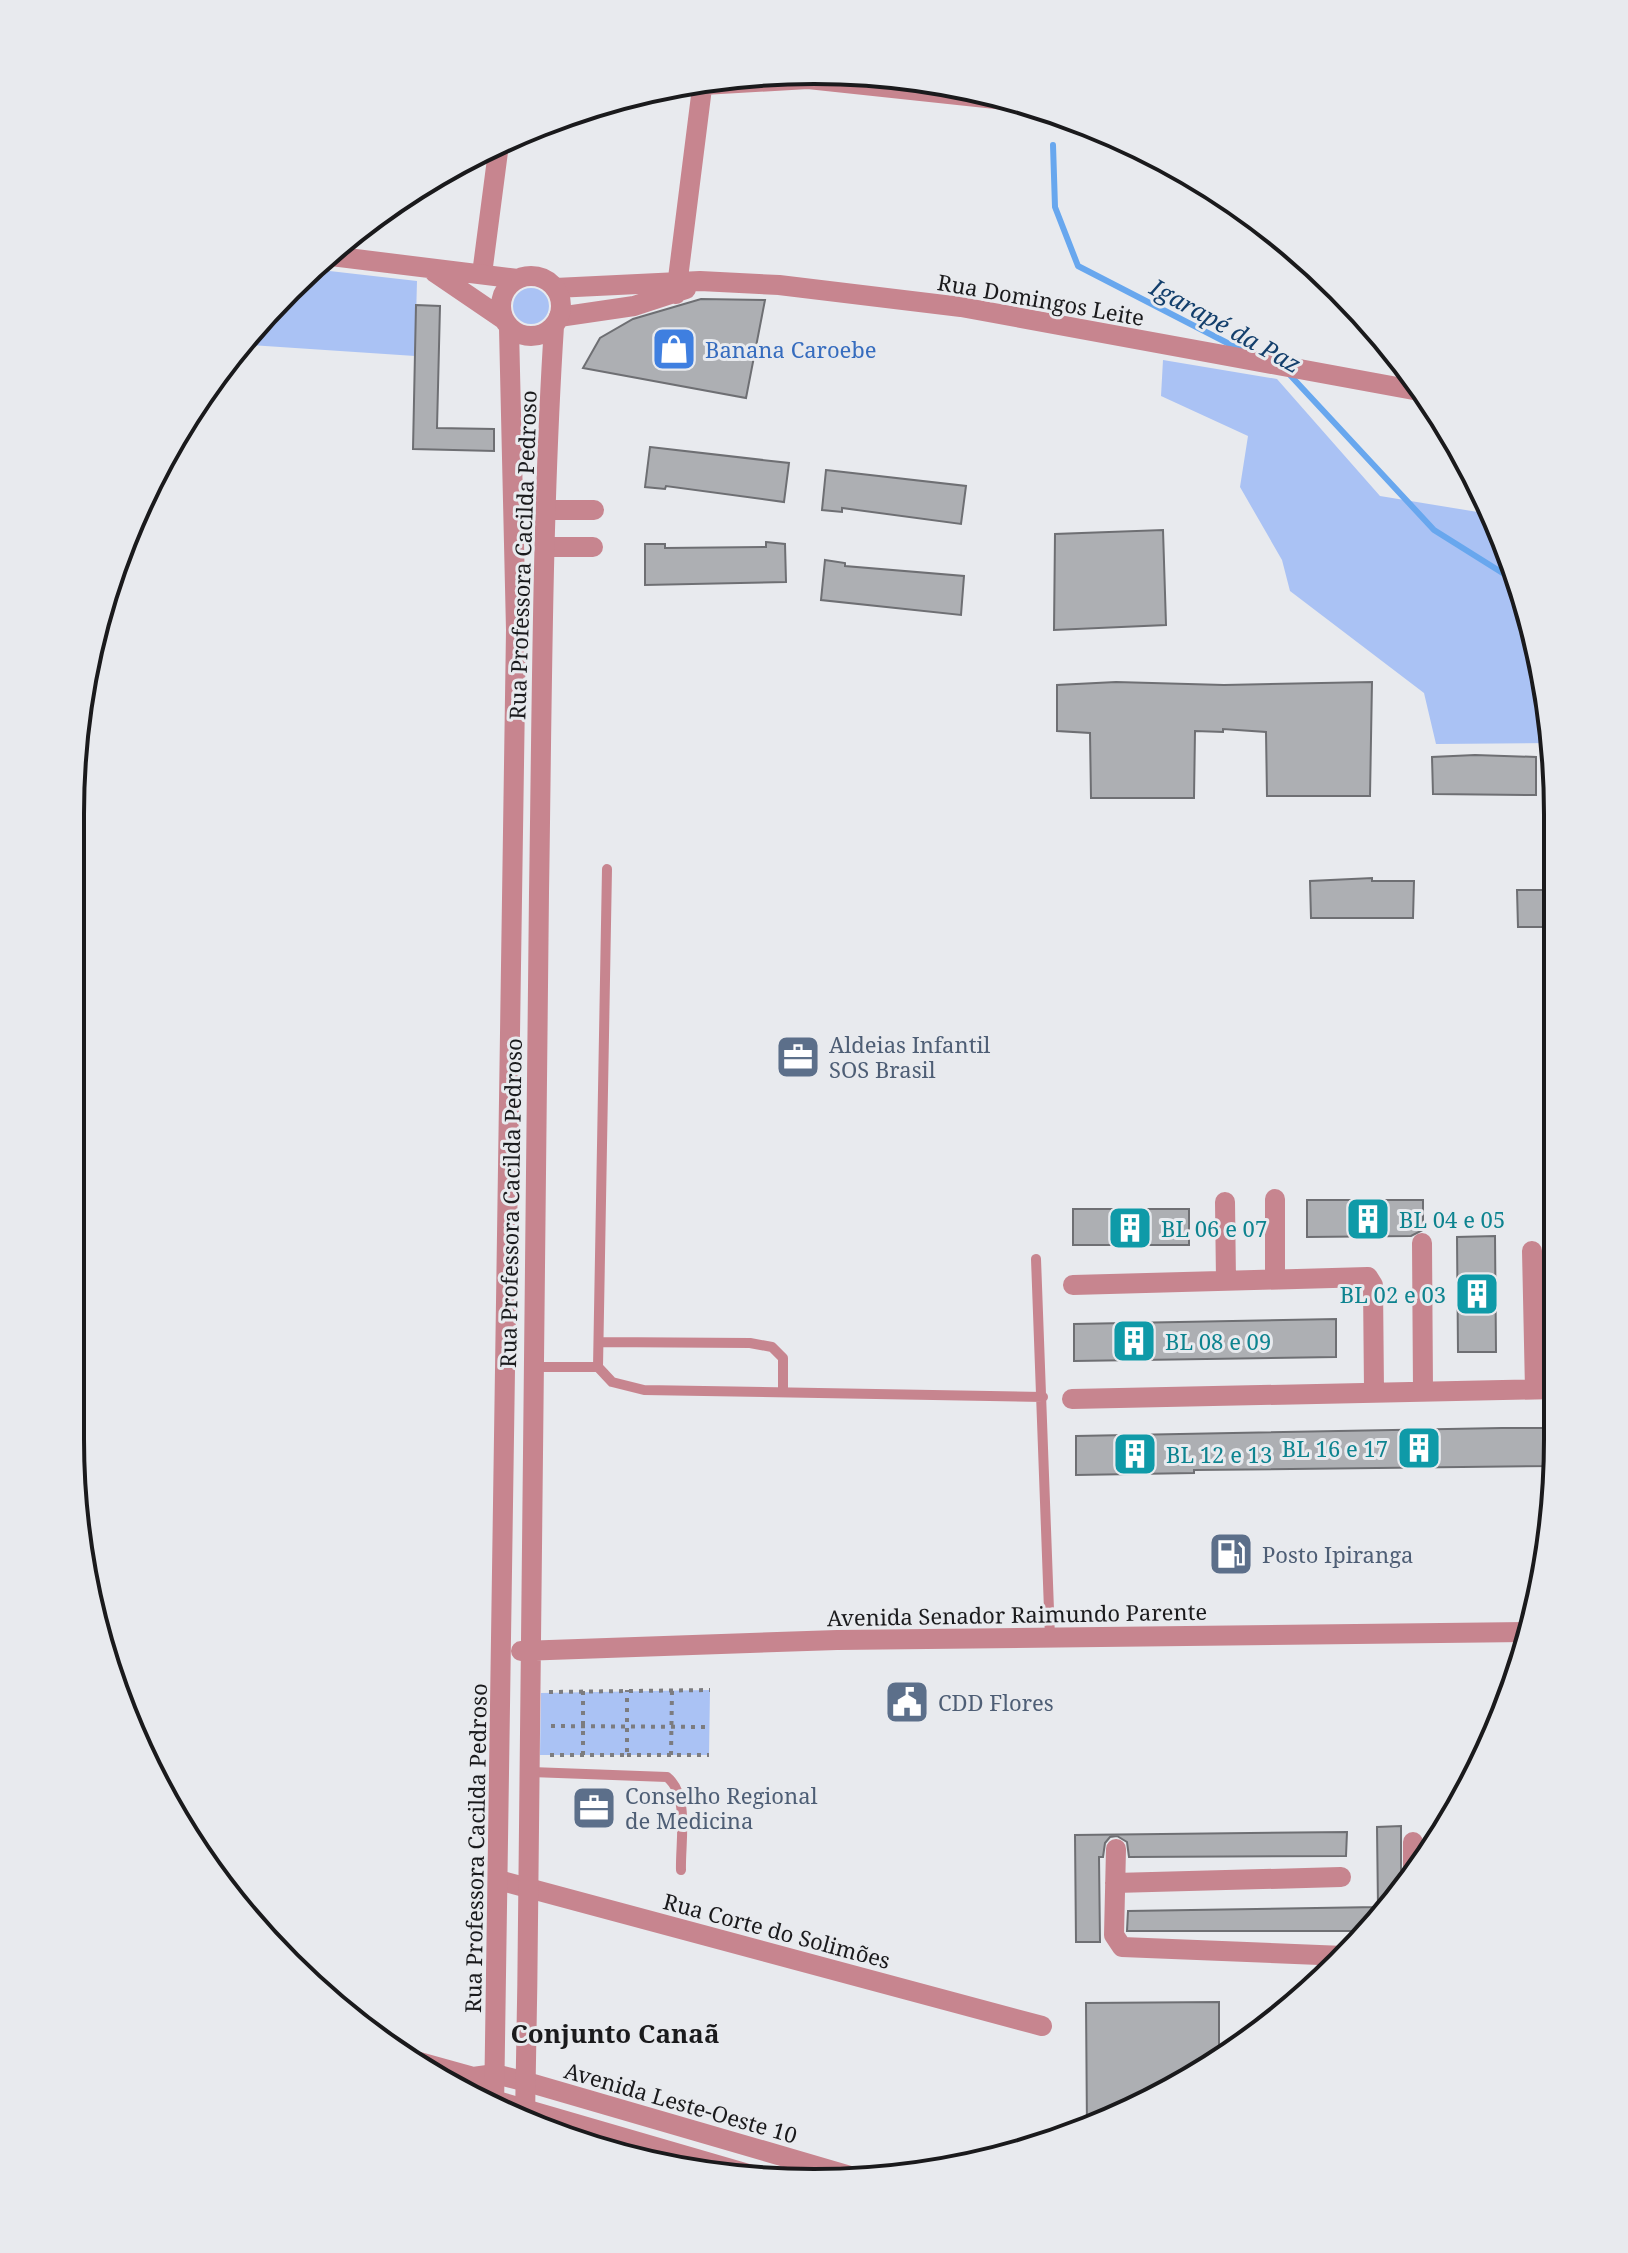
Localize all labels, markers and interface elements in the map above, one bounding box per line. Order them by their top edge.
street label: Rua Domingos Leite [935,266,1147,332]
water label: Igarapé da Paz [1144,269,1307,380]
shop icon: Banana Caroebe [650,325,698,373]
place label: Banana Caroebe [705,334,877,364]
street label: Rua Professora Cacilda Pedroso [501,390,543,720]
place label: Aldeias Infantil SOS Brasil [829,1029,990,1084]
office icon: Aldeias Infantil SOS Brasil [774,1033,822,1081]
street label: Rua Professora Cacilda Pedroso [492,1038,528,1368]
building icon: BL 04 e 05 [1344,1195,1392,1243]
building icon: BL 06 e 07 [1106,1204,1154,1252]
place label: BL 04 e 05 [1399,1204,1505,1234]
place label: BL 06 e 07 [1161,1213,1267,1243]
building icon: BL 02 e 03 [1453,1270,1501,1318]
place label: BL 02 e 03 [1340,1279,1446,1309]
building icon: BL 08 e 09 [1110,1317,1158,1365]
place label: BL 08 e 09 [1165,1326,1271,1356]
building icon: BL 16 e 17 [1395,1424,1443,1472]
building icon: BL 12 e 13 [1111,1430,1159,1478]
place label: BL 16 e 17 [1282,1433,1388,1463]
place label: BL 12 e 13 [1166,1439,1272,1469]
fuel station icon: Posto Ipiranga [1207,1530,1255,1578]
place label: Posto Ipiranga [1262,1539,1413,1569]
street label: Avenida Senador Raimundo Parente [827,1596,1207,1632]
public building icon: CDD Flores [883,1678,931,1726]
street label: Rua Professora Cacilda Pedroso [457,1683,493,2013]
place label: CDD Flores [938,1687,1054,1717]
place label: Conselho Regional de Medicina [625,1780,818,1835]
office icon: Conselho Regional de Medicina [570,1784,618,1832]
street label: Rua Corte do Solimões [660,1885,894,1975]
district label: Conjunto Canaã [510,2015,720,2051]
street label: Avenida Leste-Oeste 10 [561,2054,801,2150]

